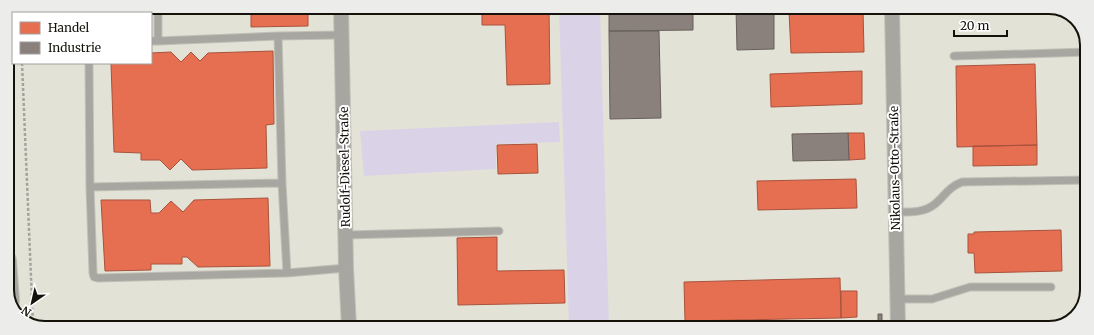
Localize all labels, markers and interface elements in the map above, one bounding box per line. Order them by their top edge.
legend [12,12,152,64]
scale bar [954,12,1007,38]
text: 20 m [960,18,989,33]
text: Handel [48,20,90,35]
text: Industrie [48,40,101,55]
street label: Nikolaus-Otto-Straße [886,106,903,230]
street label: Rudolf-Diesel-Straße [336,107,353,228]
north arrow [12,283,52,323]
text: N [19,303,34,320]

